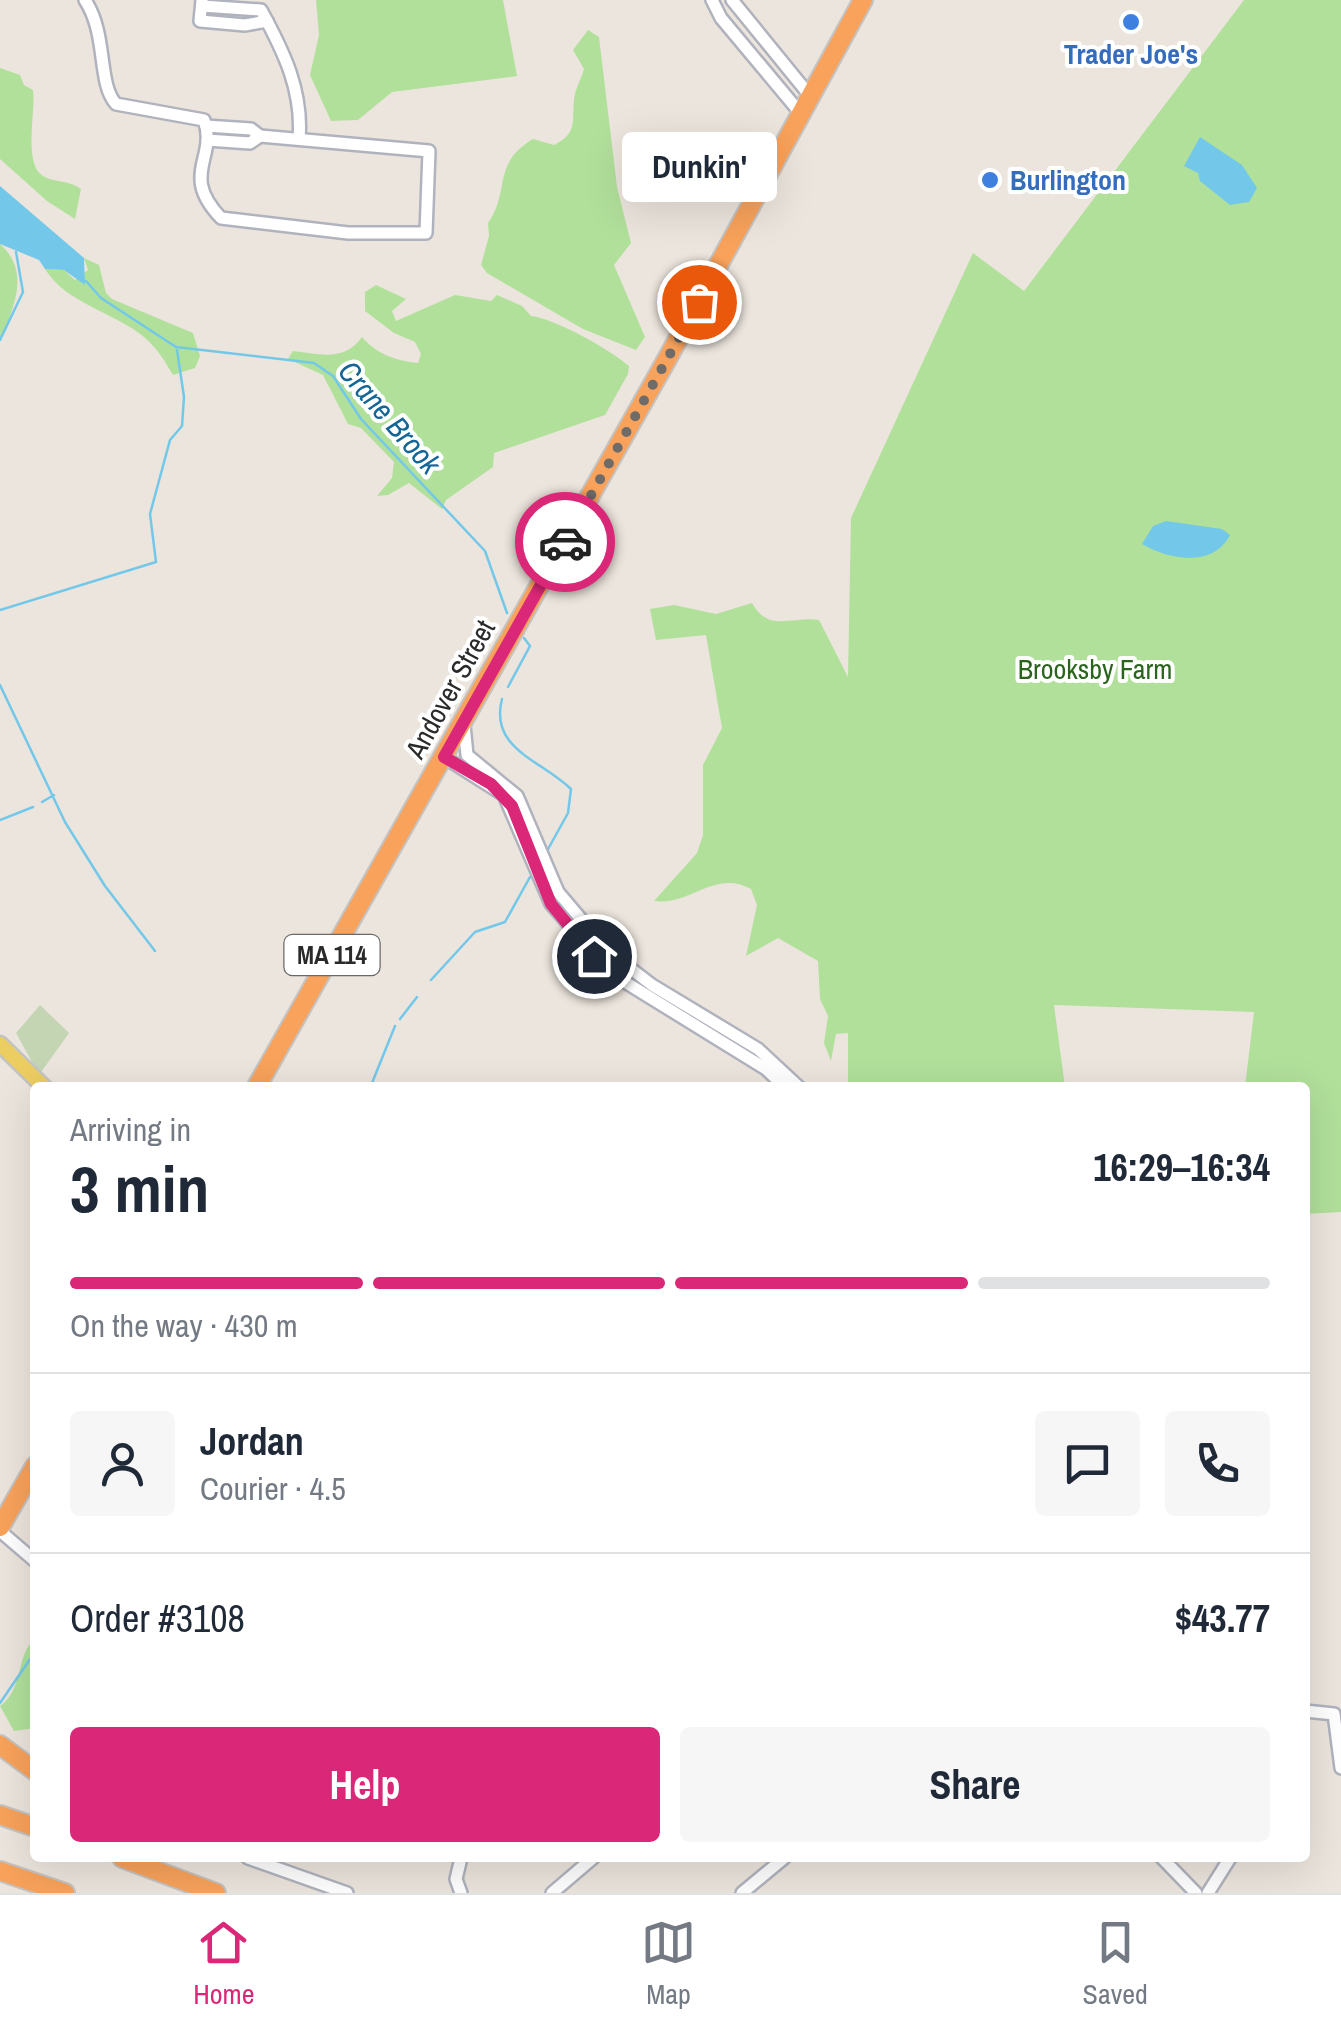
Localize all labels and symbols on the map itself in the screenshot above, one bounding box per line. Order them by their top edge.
marker: Trader Joe's [1120,11,1142,33]
place label: Trader Joe's [1064,35,1198,73]
callout: Dunkin' [622,132,776,202]
place label: Burlington [1010,161,1126,199]
marker: Burlington [979,169,1001,191]
pin [657,260,742,345]
water label: Crane Brook [330,352,452,484]
courier [515,492,615,592]
street label: Andover Street [396,613,504,766]
park label: Brooksby Farm [1018,650,1172,688]
pin [552,914,637,999]
road number: MA 114 [284,935,380,975]

